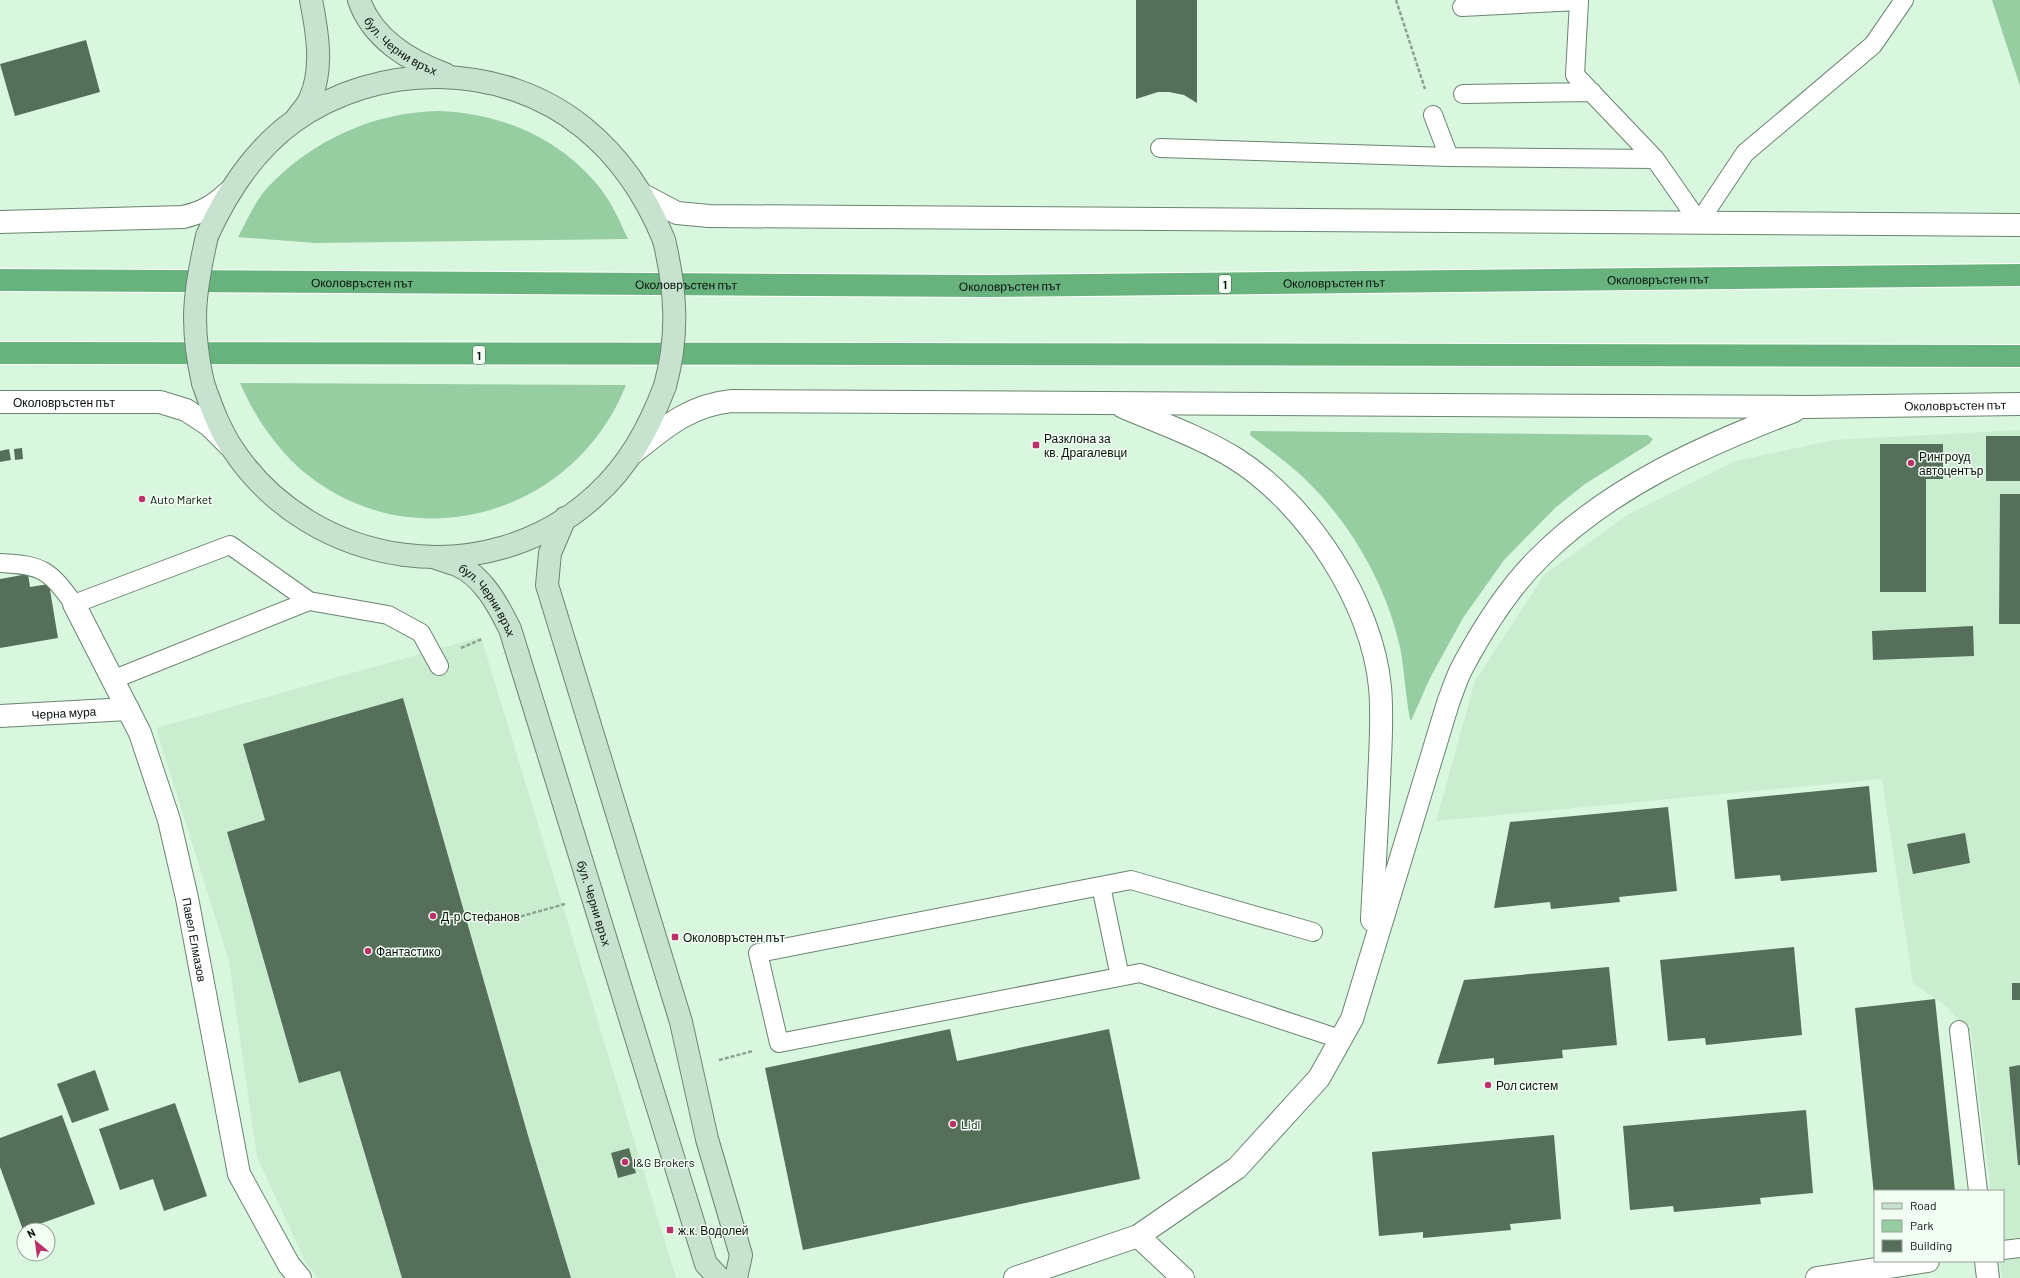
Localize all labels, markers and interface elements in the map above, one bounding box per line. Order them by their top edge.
street label: бул. Черни връх [361,14,439,77]
street label: Околовръстен път [1607,271,1710,287]
street label: Околовръстен път [311,275,414,290]
road number: 1 [1219,275,1231,293]
street label: Околовръстен път [1283,275,1386,290]
street label: Околовръстен път [635,277,738,292]
street label: Околовръстен път [959,278,1062,294]
road number: 1 [473,346,485,364]
street label: Околовръстен път [13,395,116,410]
street label: Околовръстен път [1904,397,2007,413]
place label: Разклона за кв. Драгалевци [1044,431,1127,460]
marker: Разклона за кв. Драгалевци [1031,440,1041,450]
place label: Рингроуд автоцентър [1919,449,1984,478]
marker: Рингроуд автоцентър [1906,458,1916,468]
place label: Auto Market [150,492,212,506]
marker: Auto Market [137,494,147,504]
street label: бул. Черни връх [457,560,519,638]
street label: Черна мура [31,704,97,721]
street label: бул. Черни връх [575,859,614,948]
street label: Павел Елмазов [180,896,210,983]
place label: Д-р Стефанов [441,909,520,924]
marker: Д-р Стефанов [428,911,438,921]
place label: Околовръстен път [683,930,786,945]
marker: Околовръстен път [670,932,680,942]
place label: Фантастико [376,944,441,958]
marker: Фантастико [363,946,373,956]
place label: Рол систем [1496,1078,1558,1092]
marker: Рол систем [1483,1080,1493,1090]
place label: Lidl [961,1117,980,1131]
marker: Lidl [948,1119,958,1129]
place label: I&G Brokers [633,1155,695,1169]
marker: I&G Brokers [620,1157,630,1167]
legend [1874,1190,2004,1262]
text: Road [1910,1198,1937,1212]
text: Park [1910,1218,1934,1232]
north arrow [16,1222,56,1262]
place label: ж.к. Водолей [678,1223,749,1238]
text: N [25,1225,37,1240]
marker: ж.к. Водолей [665,1225,675,1235]
text: Building [1910,1238,1952,1252]

